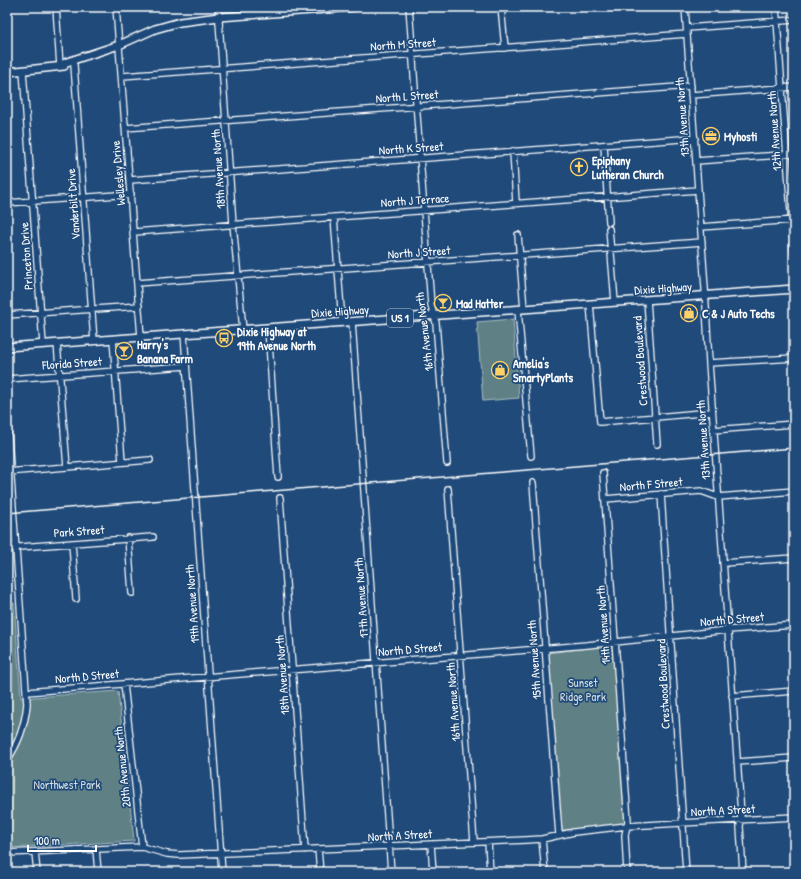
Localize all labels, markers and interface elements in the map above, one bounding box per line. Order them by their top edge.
street label: North M Street [370,33,437,55]
street label: 13th Avenue North [671,77,693,157]
street label: North L Street [375,85,440,107]
street label: 12th Avenue North [763,90,785,172]
office icon: Myhosti [701,126,721,146]
place label: Myhosti [724,128,758,146]
street label: 18th Avenue North [207,129,229,209]
street label: North K Street [378,137,445,159]
street label: Wellesley Drive [107,140,129,206]
place label: Epiphany Lutheran Church [592,152,664,183]
church icon: Epiphany Lutheran Church [569,157,589,177]
street label: Vanderbilt Drive [62,168,84,240]
street label: North J Terrace [380,189,450,211]
street label: Princeton Drive [15,221,37,290]
street label: North J Street [387,241,452,263]
street label: Dixie Highway [633,277,693,299]
street label: 16th Avenue North [411,292,437,372]
bar icon: Mad Hatter [433,293,453,313]
place label: Mad Hatter [456,295,504,312]
street label: Dixie Highway [310,300,370,322]
shop icon: C & J Auto Techs [679,303,699,323]
place label: C & J Auto Techs [702,305,775,322]
road number: US 1 [387,309,413,327]
street label: Crestwood Boulevard [628,315,652,406]
place label: Dixie Highway at 19th Avenue North [237,323,317,354]
bus stop icon: Dixie Highway at 19th Avenue North [214,328,234,348]
place label: Harry's Banana Farm [137,336,193,367]
bar icon: Harry's Banana Farm [114,341,134,361]
street label: Florida Street [41,352,103,374]
place label: Amelia's SmartyPlants [513,355,573,387]
shop icon: Amelia's SmartyPlants [490,360,510,380]
street label: 13th Avenue North [692,400,714,480]
street label: North F Street [619,473,684,495]
street label: Park Street [53,521,106,541]
street label: 17th Avenue North [350,557,372,639]
street label: 19th Avenue North [181,564,203,644]
street label: 14th Avenue North [592,585,614,665]
street label: North D Street [699,608,766,630]
street label: 15th Avenue North [523,620,545,700]
street label: 18th Avenue North [271,635,293,715]
street label: North D Street [377,638,444,660]
street label: Crestwood Boulevard [652,638,674,729]
street label: 16th Avenue North [442,662,464,742]
street label: North D Street [54,665,121,687]
park label: Sunset Ridge Park [560,674,606,705]
street label: 20th Avenue North [109,726,135,808]
park label: Northwest Park [34,776,100,793]
street label: North A Street [690,800,756,820]
street label: North A Street [367,825,433,845]
scale bar [28,827,96,853]
text: 100 m [34,832,60,849]

